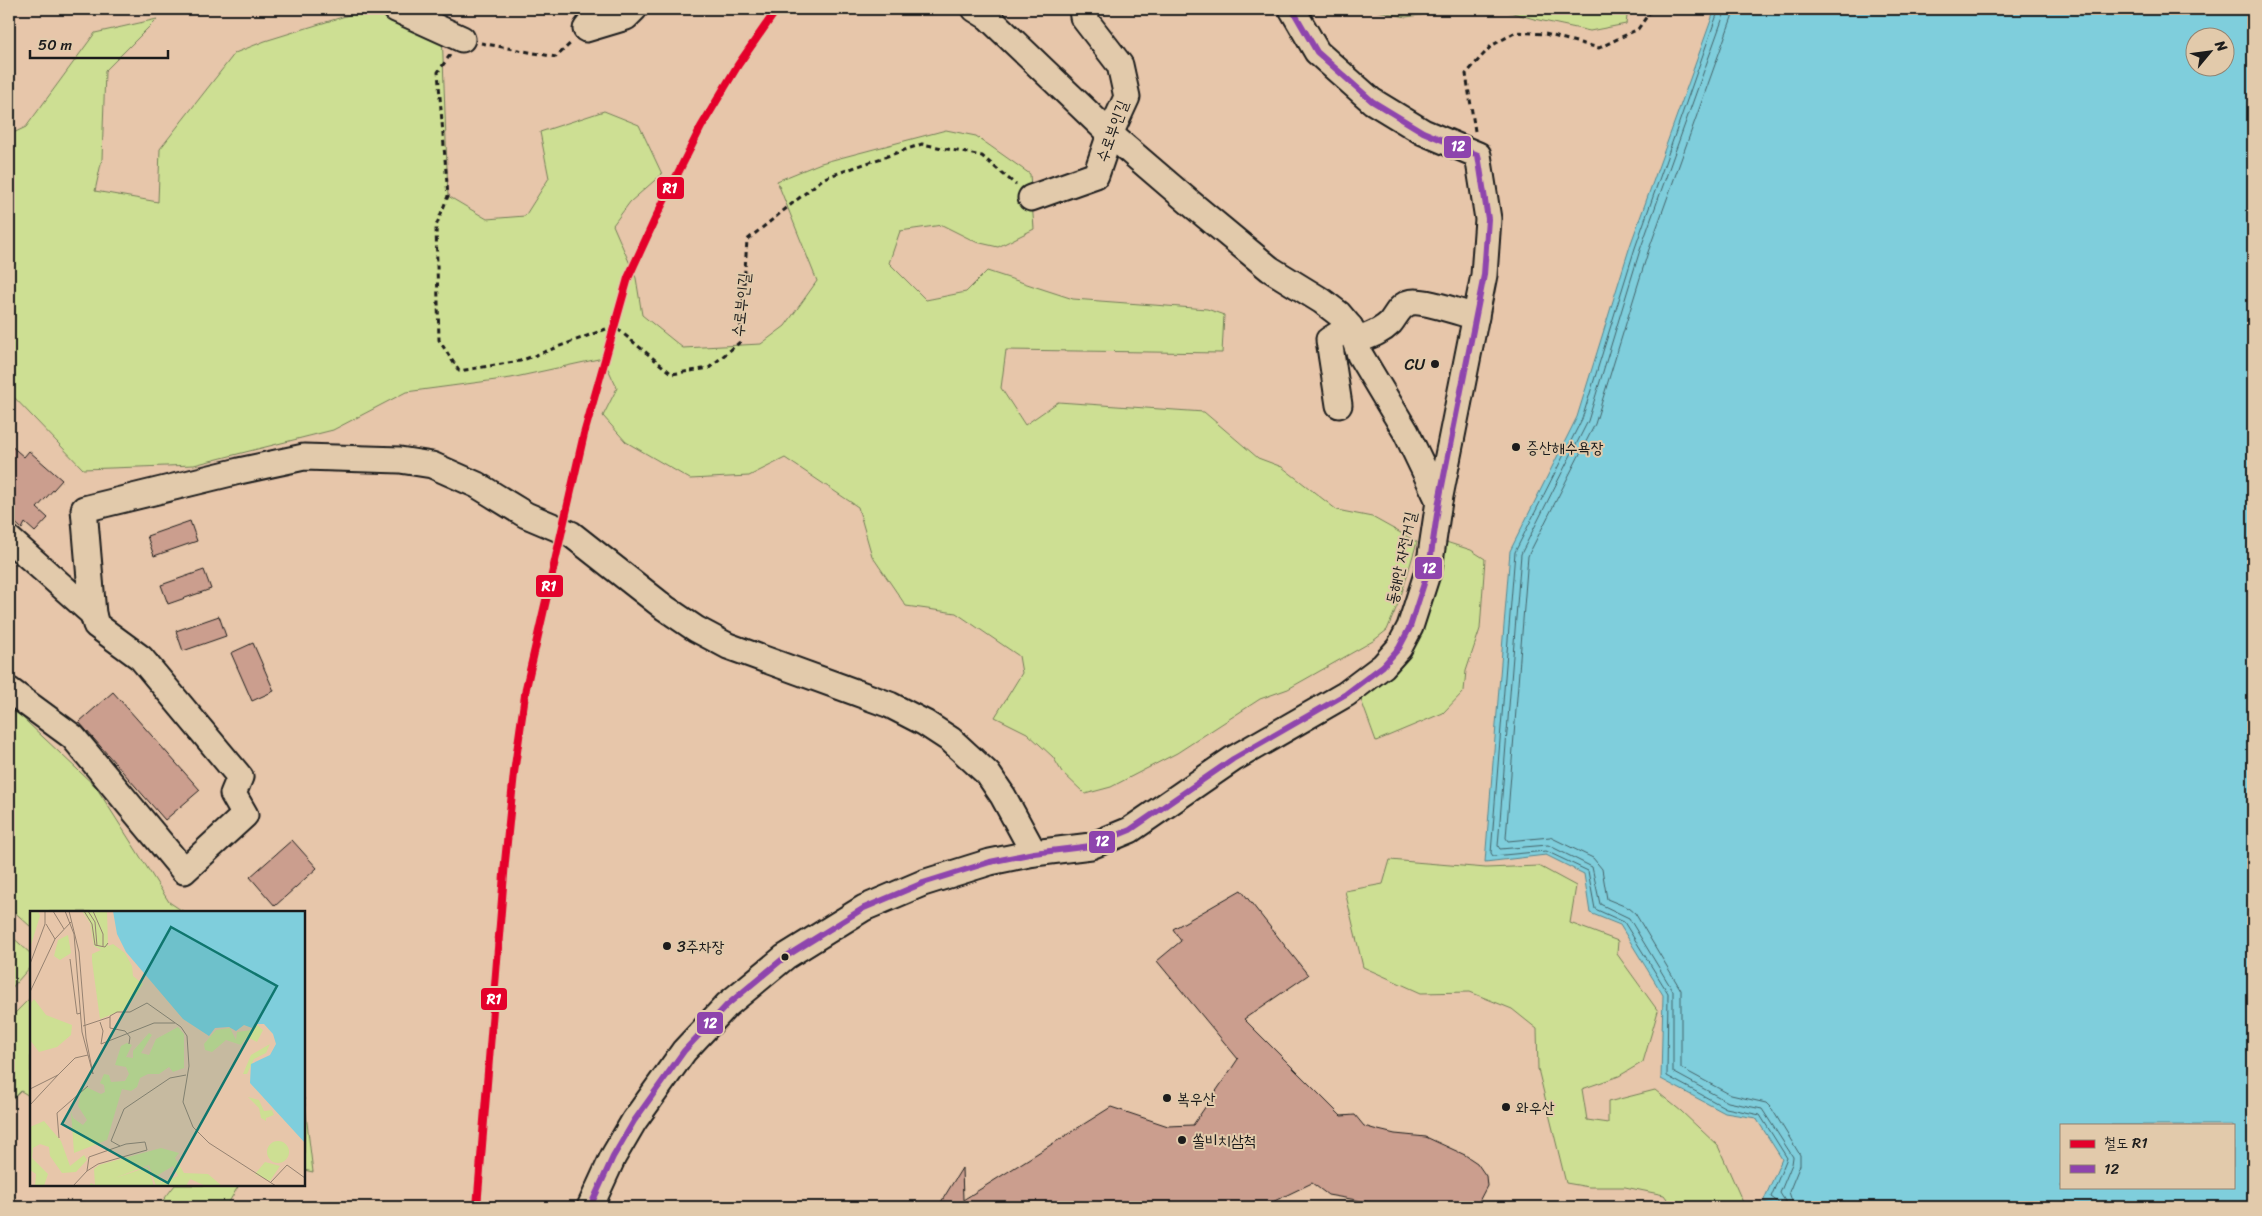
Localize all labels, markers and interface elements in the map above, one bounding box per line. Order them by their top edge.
scale bar [30,28,168,60]
north arrow [2184,28,2234,78]
text: 50 m [38,32,73,58]
text: N [2207,35,2234,57]
street label: 수로부인길 [1087,96,1137,166]
text: 12 [1451,134,1466,159]
line badge: 12 [1443,135,1472,159]
line badge: R1 [656,176,685,200]
text: R1 [662,176,677,201]
street label: 수로부인길 [723,271,759,339]
place label: CU [1404,350,1425,379]
marker: CU [1429,358,1441,370]
place label: 증산해수욕장 [1526,433,1603,462]
marker: 증산해수욕장 [1510,441,1522,453]
street label: 동해안 자전거길 [1377,509,1425,607]
line badge: 12 [1414,556,1443,580]
text: 12 [1422,556,1437,581]
line badge: R1 [535,574,564,598]
text: R1 [541,574,556,599]
text: 12 [1095,829,1110,854]
line badge: 12 [1088,830,1116,854]
inset map [30,911,305,1186]
place label: 3주차장 [677,932,725,961]
marker: 3주차장 [661,940,673,952]
unlabelled marker [780,952,790,962]
line badge: R1 [480,987,508,1011]
text: R1 [486,987,501,1012]
line badge: 12 [696,1011,724,1035]
text: 12 [703,1011,718,1036]
place label: 복우산 [1177,1084,1216,1113]
marker: 복우산 [1161,1092,1173,1104]
place label: 와우산 [1516,1093,1555,1122]
marker: 와우산 [1500,1101,1512,1113]
legend [2060,1124,2234,1188]
place label: 쏠비치삼척 [1192,1126,1256,1155]
text: 철도 R1 [2104,1130,2148,1156]
marker: 쏠비치삼척 [1176,1134,1188,1146]
text: 12 [2104,1156,2119,1182]

